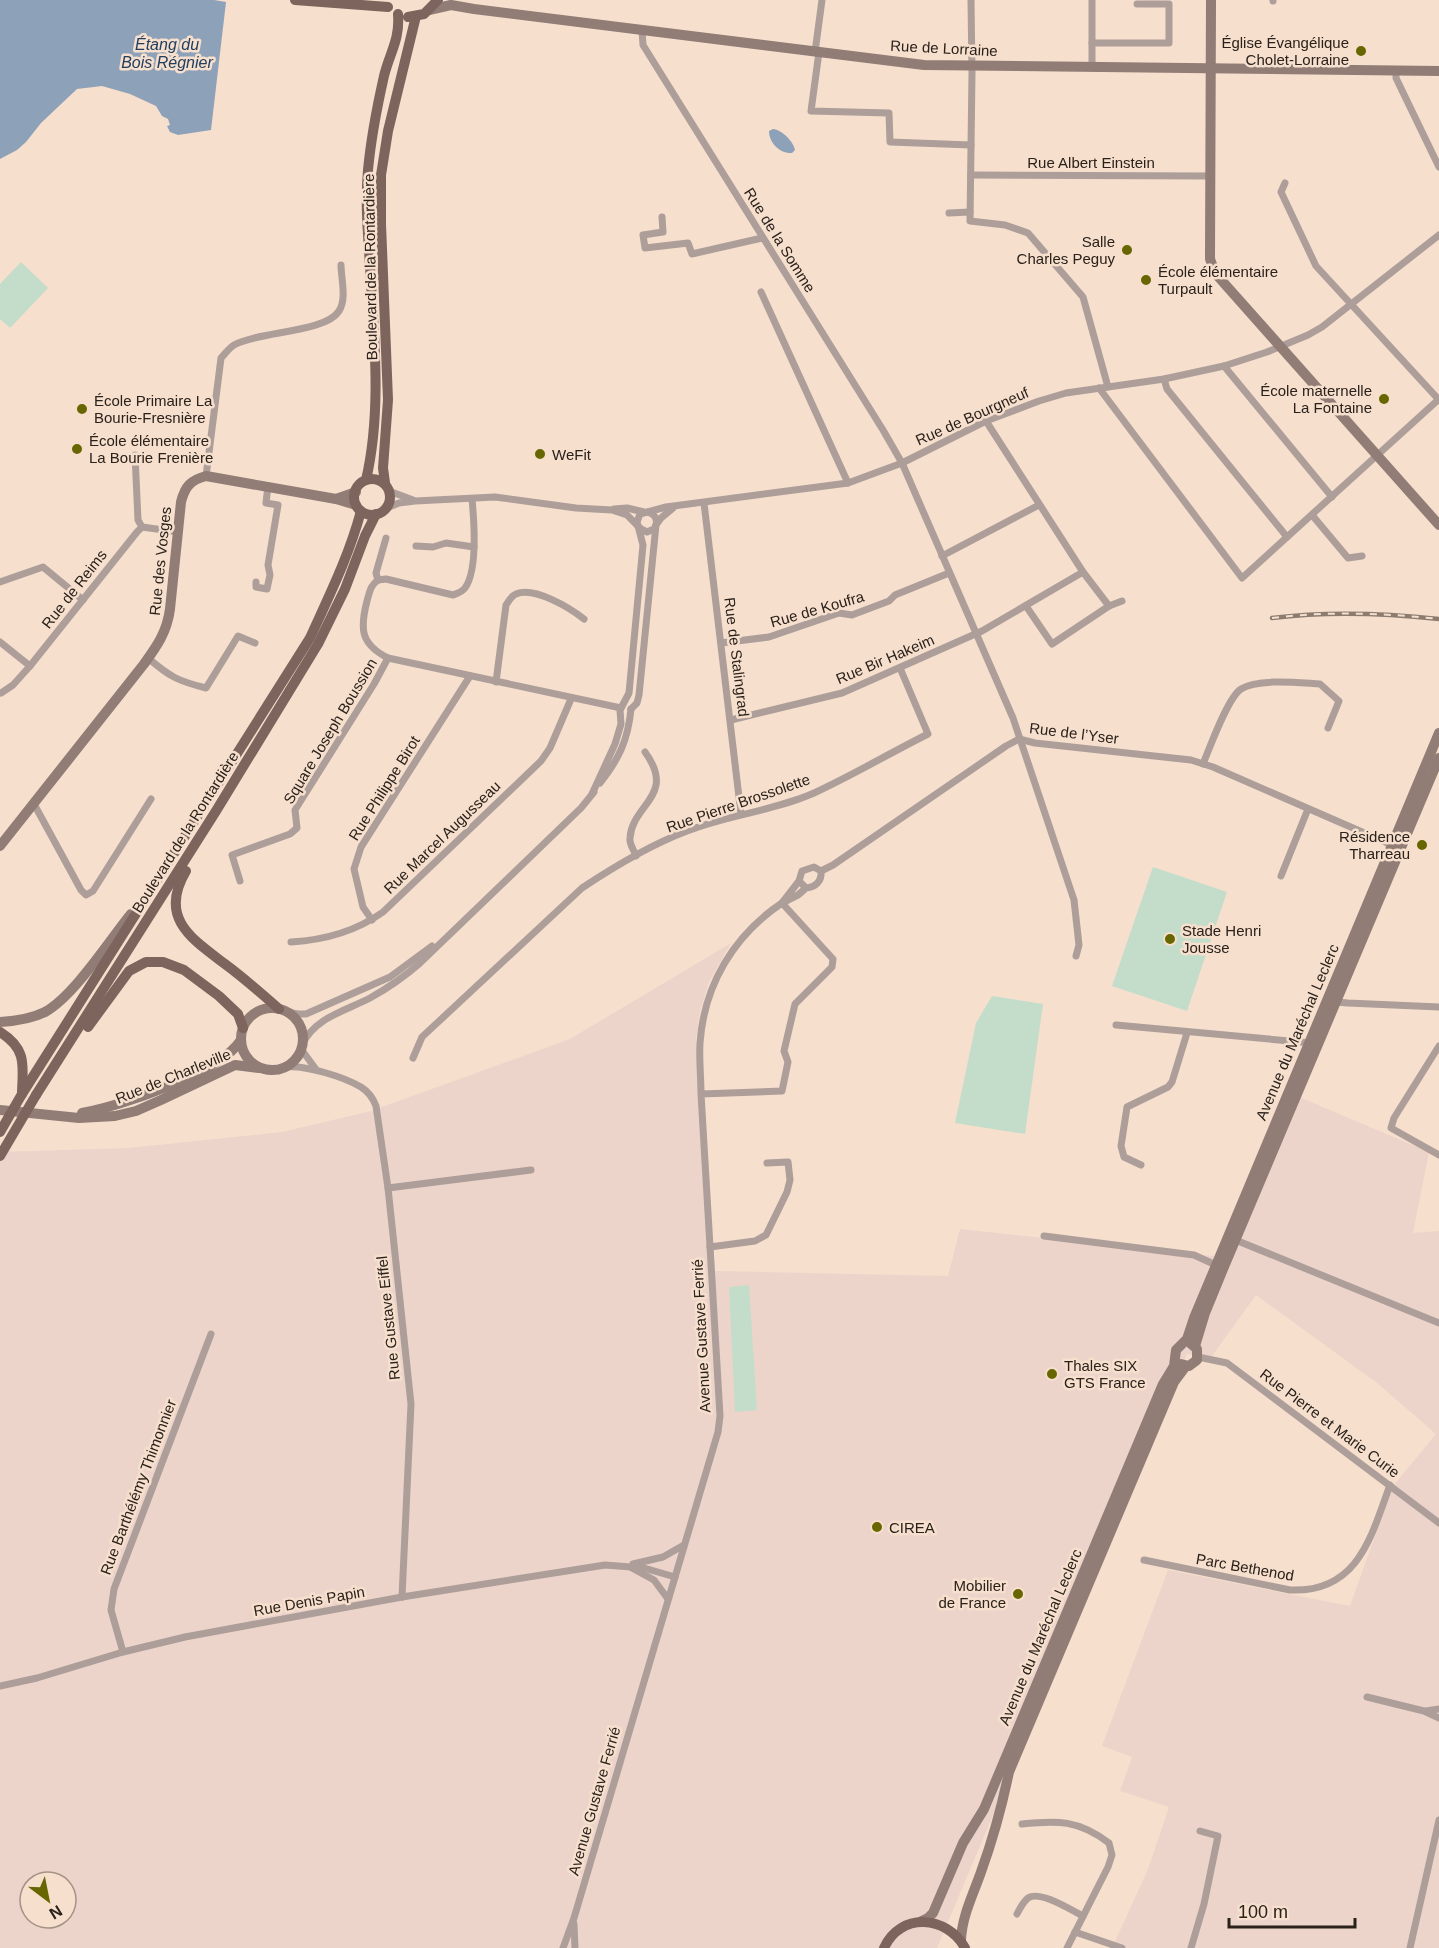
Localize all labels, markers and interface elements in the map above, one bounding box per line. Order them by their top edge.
place label: Église Évangélique Cholet-Lorraine [1221,34,1349,68]
water label: Étang du Bois Régnier [121,35,213,71]
street label: Rue de Lorraine [890,37,998,59]
marker: Église Évangélique Cholet-Lorraine [1354,44,1368,58]
street label: Rue Albert Einstein [1027,154,1155,171]
street label: Boulevard de la Rontardière [360,173,380,361]
street label: Rue de la Somme [741,185,819,295]
place label: Salle Charles Peguy [1017,233,1115,267]
marker: Salle Charles Peguy [1120,243,1134,257]
place label: École élémentaire Turpault [1158,263,1278,297]
marker: École élémentaire Turpault [1139,273,1153,287]
place label: École maternelle La Fontaine [1260,382,1372,416]
street label: Rue de Bourgneuf [913,383,1032,449]
place label: École Primaire La Bourie-Fresnière [94,392,213,426]
marker: École maternelle La Fontaine [1377,392,1391,406]
marker: École Primaire La Bourie-Fresnière [75,402,89,416]
place label: École élémentaire La Bourie Frenière [89,432,213,466]
marker: École élémentaire La Bourie Frenière [70,442,84,456]
place label: WeFit [552,446,592,463]
marker: WeFit [533,447,547,461]
street label: Rue des Vosges [146,506,174,616]
street label: Rue de Reims [38,546,110,632]
street label: Rue de Koufra [768,587,866,631]
street label: Rue de Stalingrad [721,596,753,718]
street label: Rue Bir Hakeim [833,631,937,687]
street label: Square Joseph Boussion [280,655,380,807]
street label: Rue de l’Yser [1028,719,1120,747]
street label: Rue Philippe Birot [345,732,423,843]
street label: Boulevard de la Rontardière [128,748,242,916]
street label: Rue Pierre Brossolette [664,770,812,836]
street label: Rue Marcel Augusseau [380,777,504,897]
place label: Résidence Tharreau [1339,828,1410,862]
marker: Résidence Tharreau [1415,838,1429,852]
place label: Stade Henri Jousse [1182,922,1261,956]
marker: Stade Henri Jousse [1163,932,1177,946]
street label: Avenue du Maréchal Leclerc [1252,941,1342,1123]
street label: Rue de Charleville [113,1045,233,1107]
street label: Rue Gustave Eiffel [373,1255,403,1381]
street label: Avenue Gustave Ferrié [688,1259,714,1413]
place label: Thales SIX GTS France [1064,1357,1146,1391]
street label: Rue Pierre et Marie Curie [1257,1365,1403,1481]
marker: Thales SIX GTS France [1045,1367,1059,1381]
street label: Rue Barthélémy Thimonnier [97,1397,179,1577]
place label: CIREA [889,1519,935,1536]
marker: CIREA [870,1520,884,1534]
street label: Avenue du Maréchal Leclerc [995,1546,1085,1728]
street label: Parc Bethenod [1195,1550,1295,1584]
place label: Mobilier de France [938,1577,1006,1611]
street label: Rue Denis Papin [252,1583,366,1619]
marker: Mobilier de France [1011,1587,1025,1601]
street label: Avenue Gustave Ferrié [565,1725,623,1877]
north arrow [18,1870,78,1930]
scale bar [1229,1891,1355,1929]
text: N [46,1902,65,1923]
text: 100 m [1238,1902,1288,1922]

